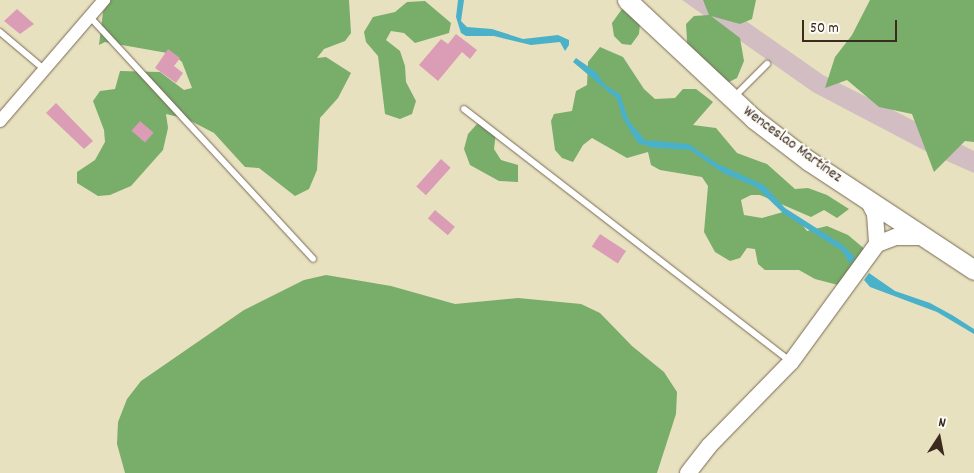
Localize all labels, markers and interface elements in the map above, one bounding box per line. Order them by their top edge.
scale bar [804,10,899,42]
text: 50 m [810,18,839,40]
street label: Wenceslao Martínez [739,103,845,187]
north arrow [914,413,964,463]
text: N [937,413,947,434]

